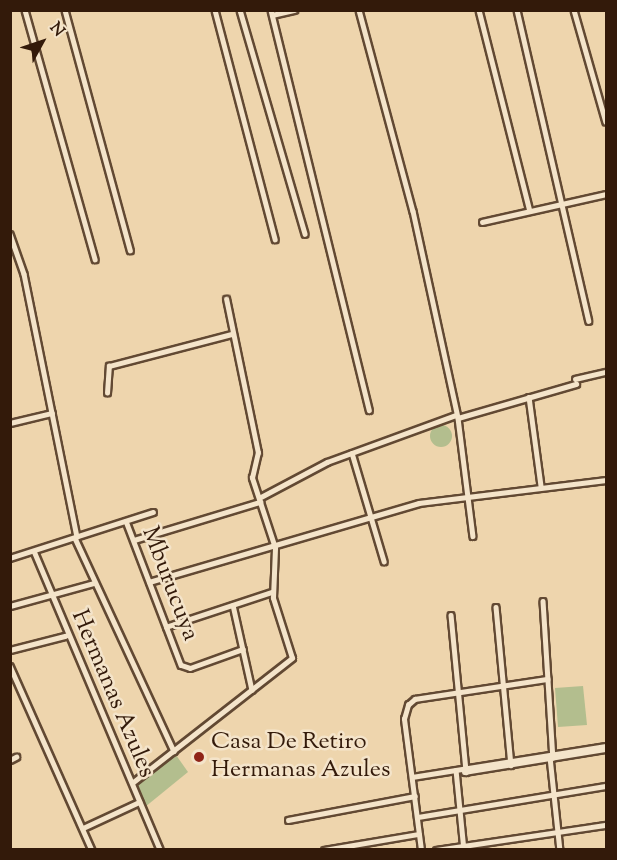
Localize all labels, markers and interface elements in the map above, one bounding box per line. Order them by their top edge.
north arrow [12,12,72,72]
text: N [43,18,69,42]
street label: Mburucuya [134,523,204,645]
street label: Hermanas Azules [64,606,160,782]
place label: Casa De Retiro Hermanas Azules [211,729,390,785]
marker: Casa De Retiro Hermanas Azules [192,750,206,764]

